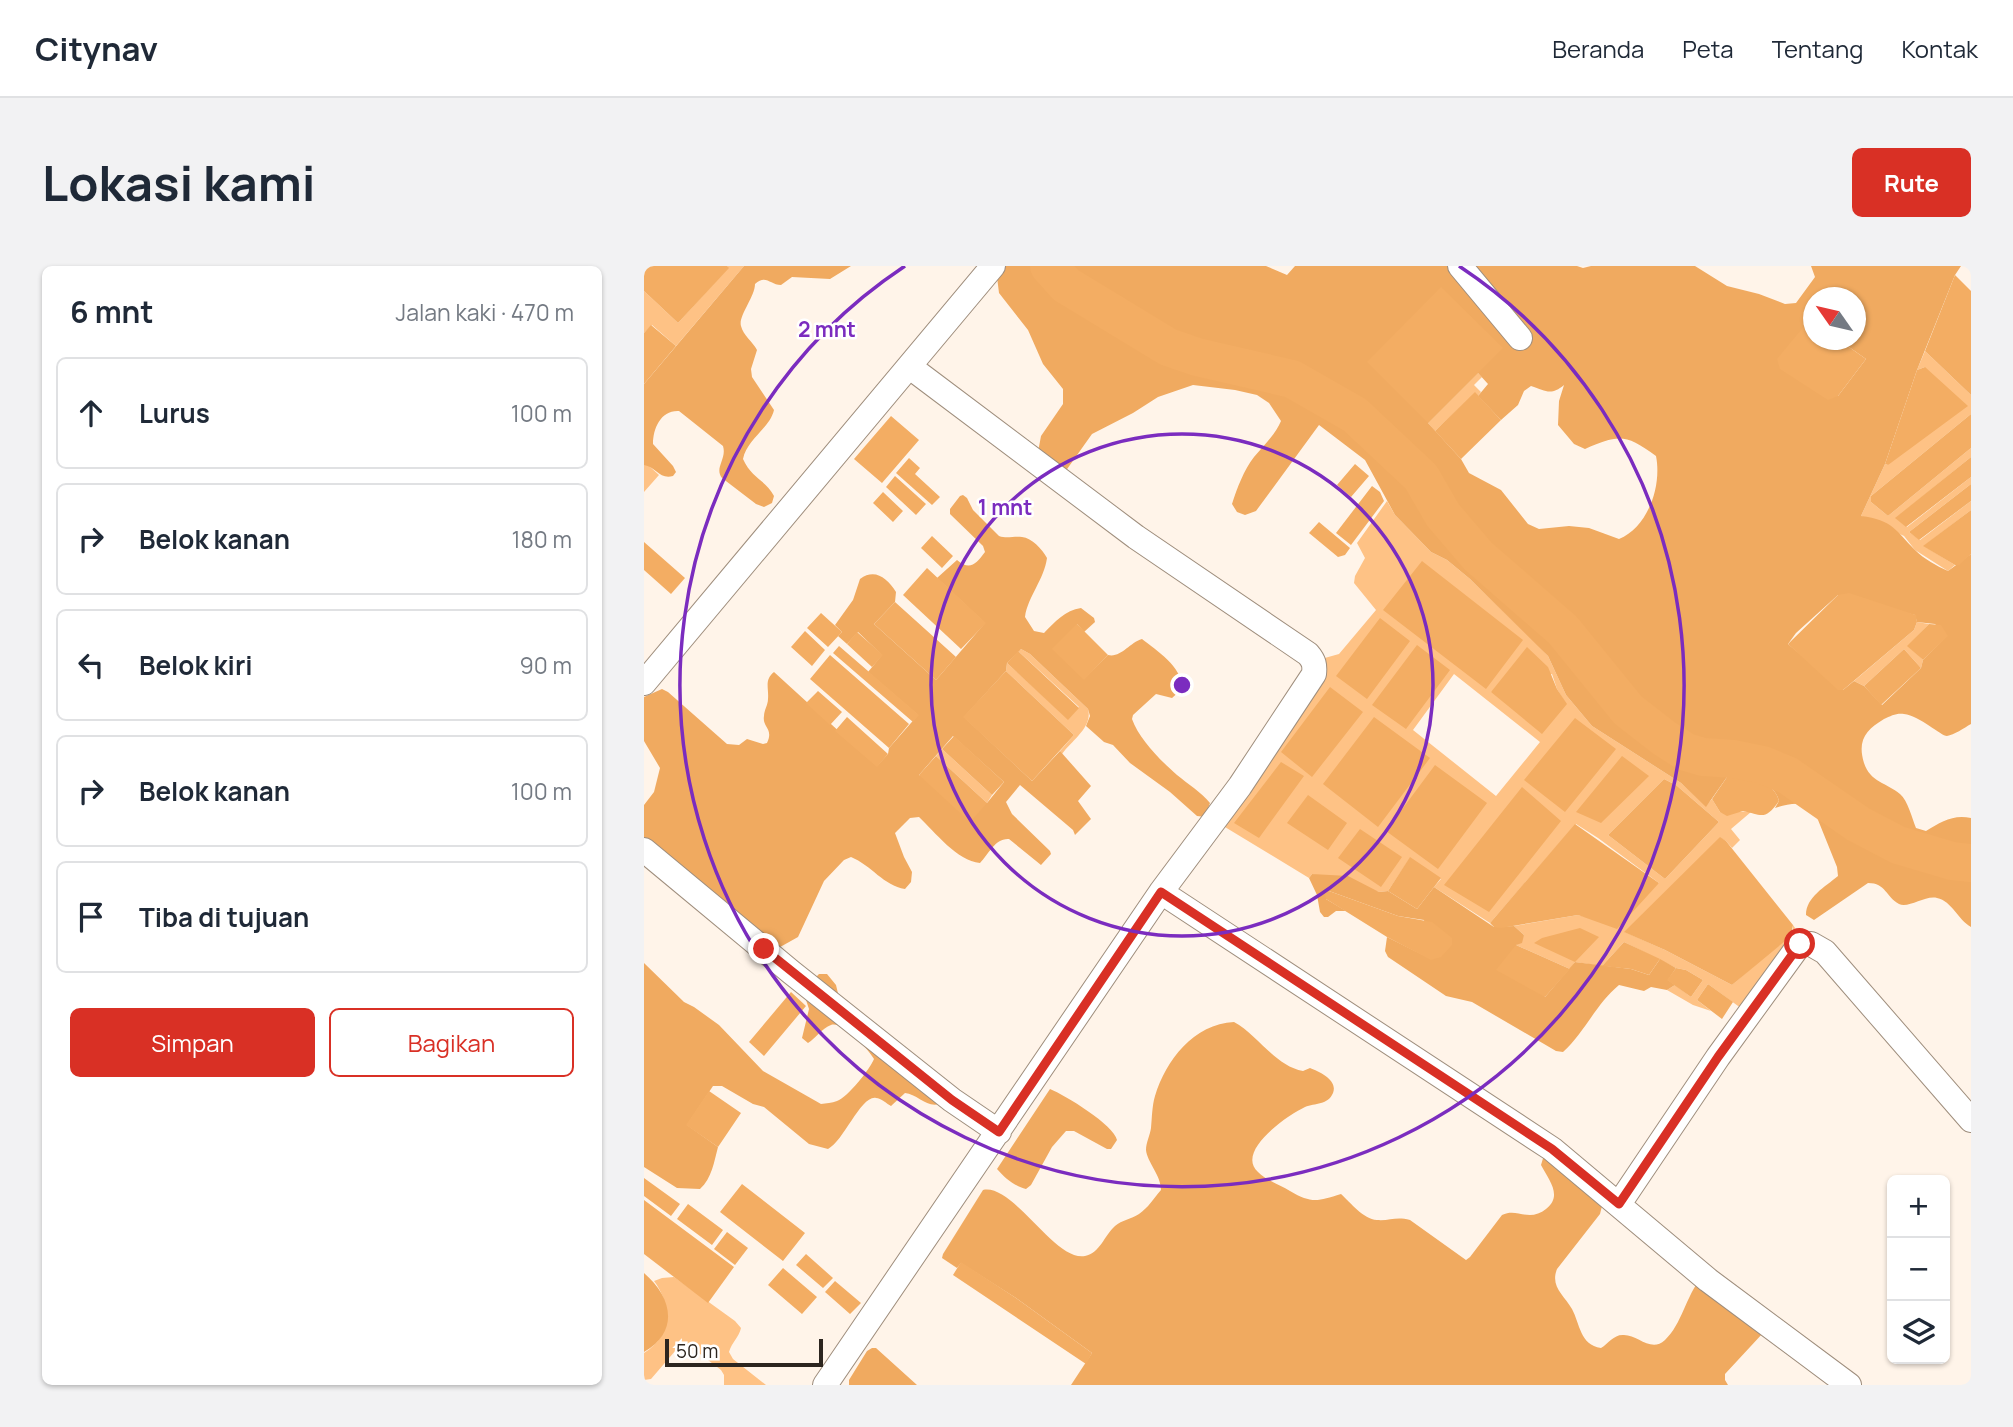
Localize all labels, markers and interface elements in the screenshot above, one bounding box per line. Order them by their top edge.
text: Citynav [35,26,158,71]
text: Beranda [1552,32,1644,65]
text: Peta [1682,32,1734,65]
text: Tentang [1772,32,1863,65]
text: Kontak [1901,32,1978,65]
button: Rute [1852,148,1971,217]
text: Lokasi kami [42,149,315,216]
north arrow [1803,287,1866,350]
text: 6 mnt [70,291,153,332]
text: Jalan kaki · 470 m [396,296,574,328]
text: 2 mnt [798,315,856,343]
icon: ahead [72,394,110,432]
text: Lurus [139,395,210,431]
text: 100 m [511,397,572,429]
text: 1 mnt [978,493,1032,521]
icon: right [72,520,110,558]
text: Belok kanan [139,521,290,557]
text: 180 m [512,523,572,555]
icon: left [72,646,110,684]
text: Belok kiri [139,647,253,683]
text: 90 m [520,649,572,681]
centre of rings [1170,673,1194,697]
icon: right [72,772,110,810]
text: Belok kanan [139,773,290,809]
text: 100 m [511,775,572,807]
icon: arrive [72,898,110,936]
text: Tiba di tujuan [139,899,309,935]
route start [1784,928,1815,959]
route end [748,933,779,964]
button: Simpan [70,1008,315,1077]
button: Bagikan [329,1008,574,1077]
map controls [1887,1175,1950,1364]
button: + [1887,1175,1950,1238]
button: − [1887,1238,1950,1301]
button: layers [1887,1301,1950,1364]
scale bar [665,1336,822,1368]
text: 50 m [676,1338,718,1364]

